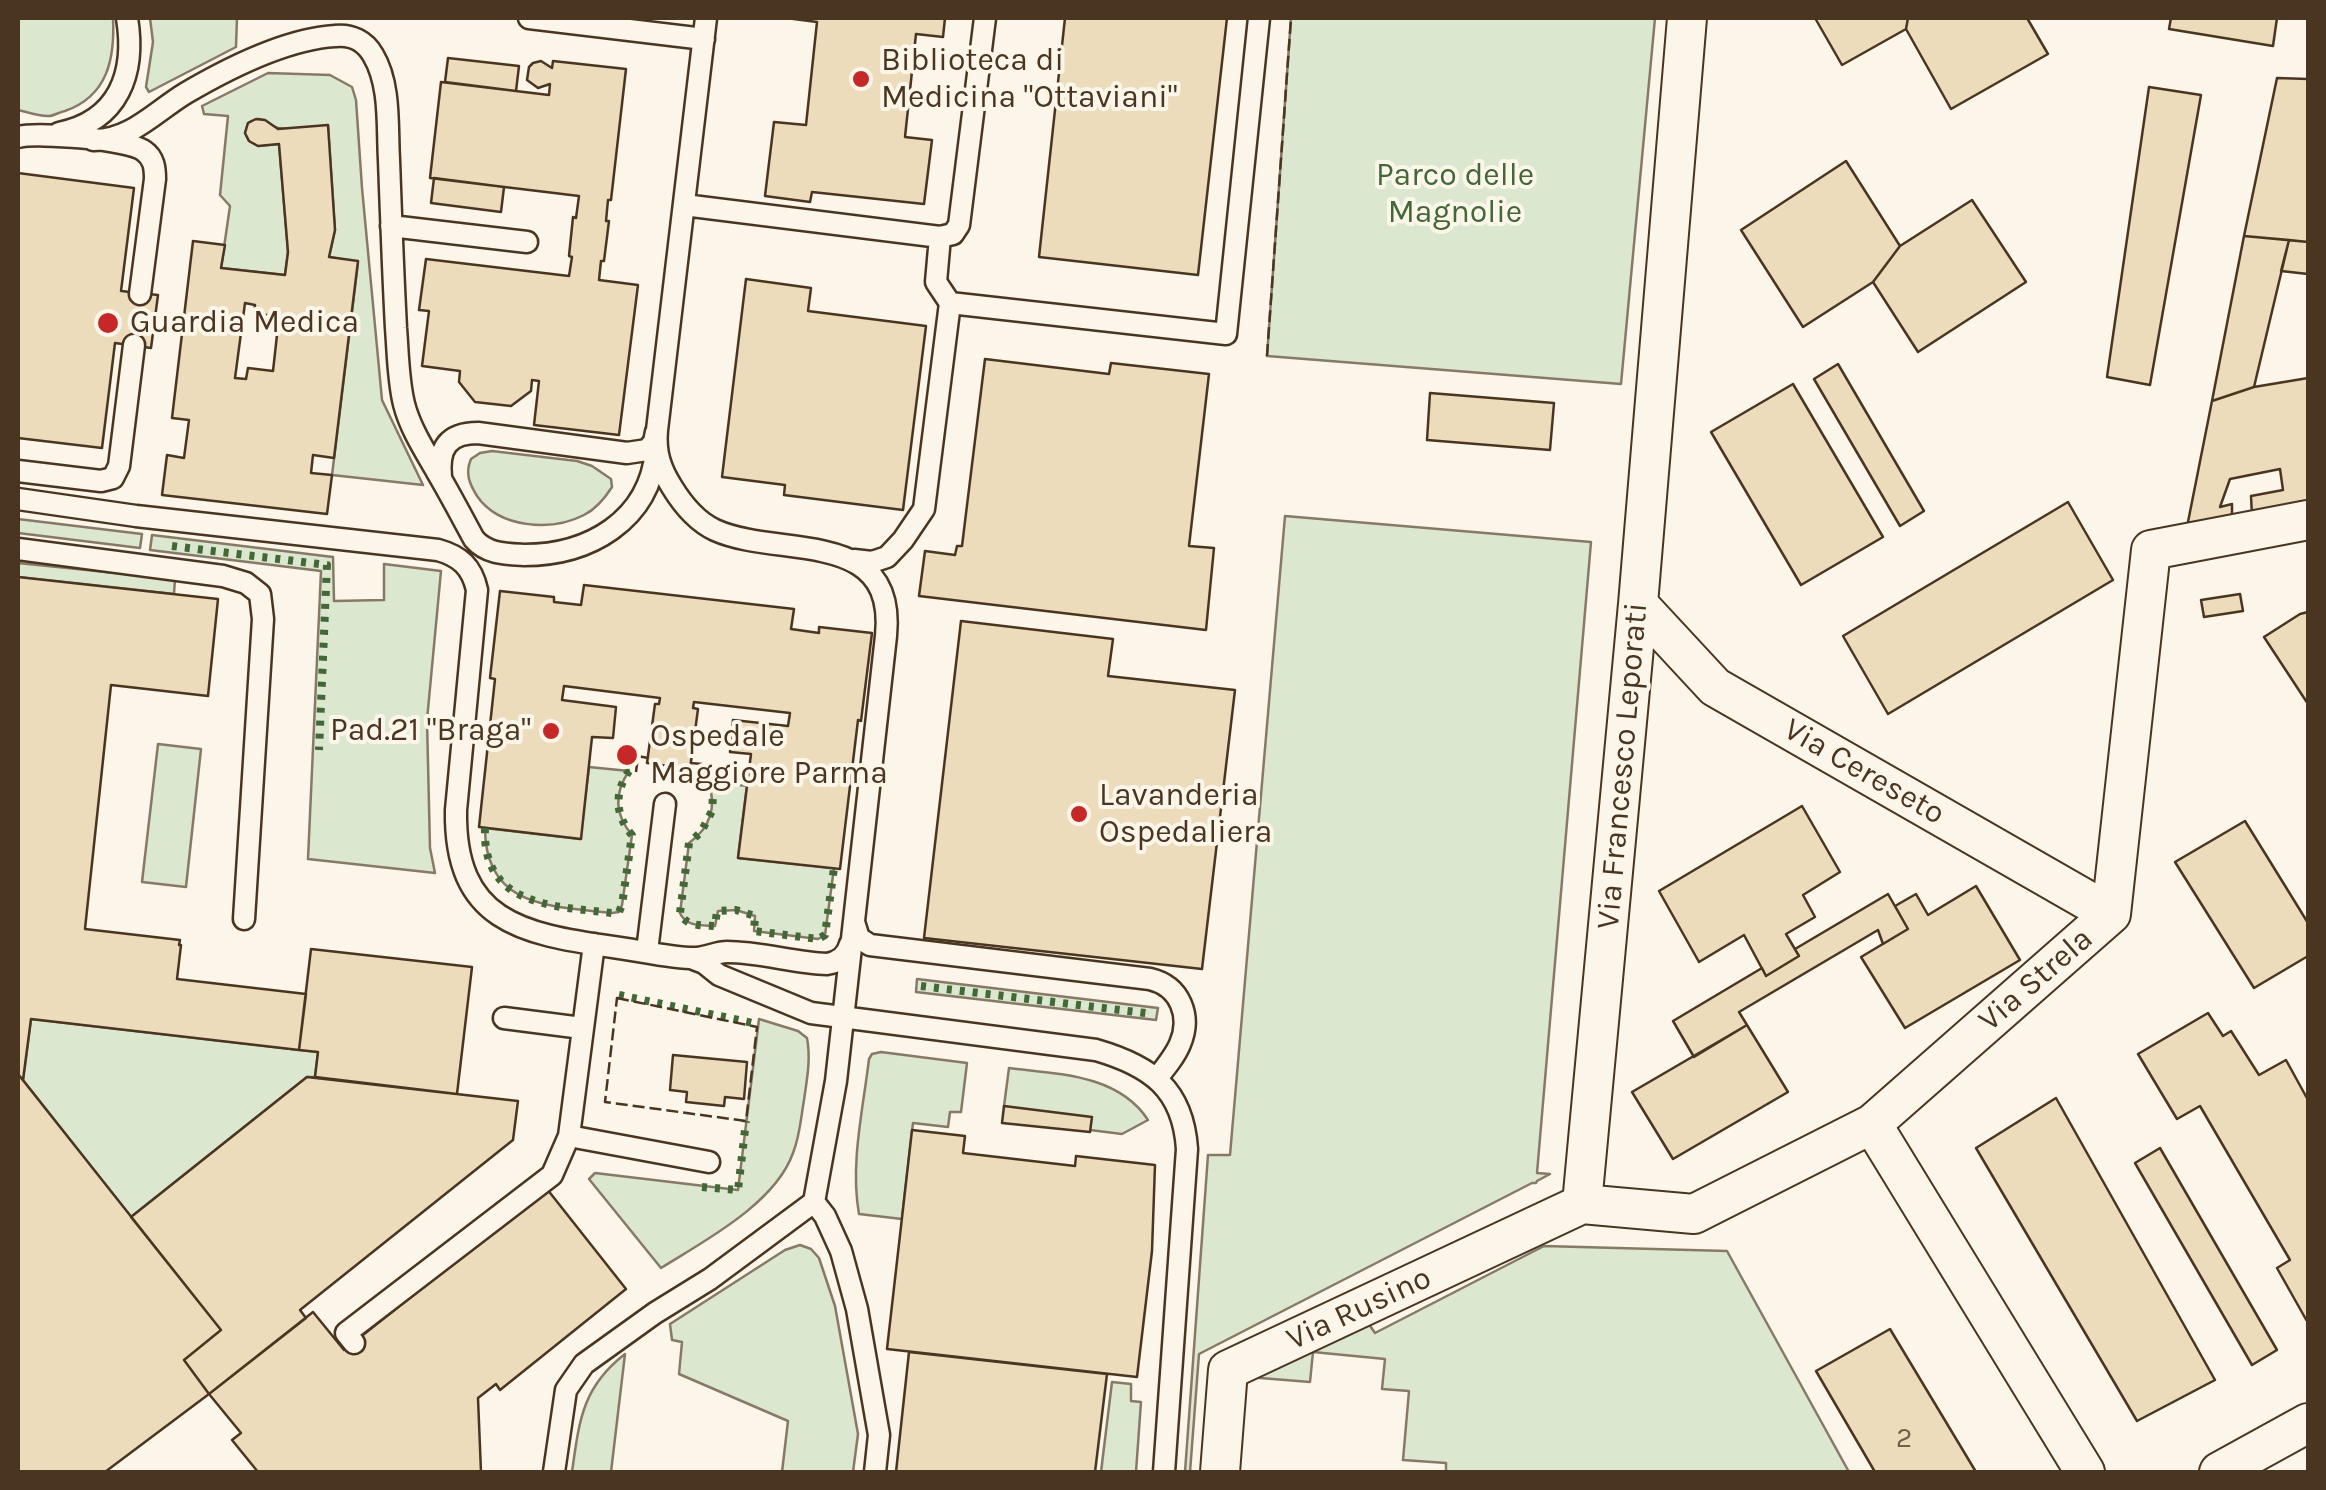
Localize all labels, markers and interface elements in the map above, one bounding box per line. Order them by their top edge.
place label: Biblioteca di Medicina "Ottaviani" [881,42,1178,117]
marker: Biblioteca di Medicina "Ottaviani" [850,68,872,90]
park label: Parco delle Magnolie [1376,157,1534,232]
place label: Guardia Medica [130,304,359,342]
marker: Guardia Medica [95,310,121,336]
street label: Via Francesco Leporati [1590,601,1656,931]
street label: Via Cereseto [1777,710,1951,834]
place label: Pad.21 "Braga" [330,712,531,750]
place label: Ospedale Maggiore Parma [650,718,888,793]
marker: Pad.21 "Braga" [540,720,562,742]
marker: Ospedale Maggiore Parma [614,742,640,768]
place label: Lavanderia Ospedaliera [1099,777,1272,852]
marker: Lavanderia Ospedaliera [1068,803,1090,825]
street label: Via Strela [1971,920,2101,1040]
street label: Via Rusino [1281,1259,1437,1359]
house number: 2 [1896,1422,1912,1456]

